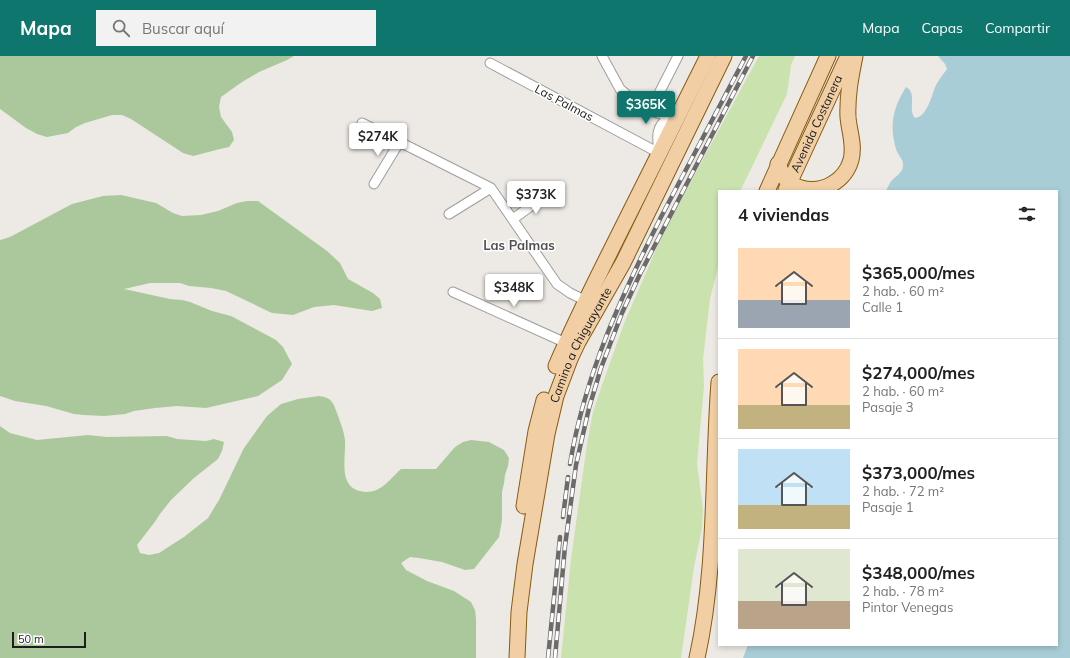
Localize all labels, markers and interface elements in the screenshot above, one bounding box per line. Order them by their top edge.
search box [96,10,376,46]
text: Mapa [20,16,72,40]
icon: search [110,17,132,39]
text: Buscar aquí [142,19,224,38]
text: Mapa [862,19,900,37]
text: Capas [922,19,963,37]
text: Compartir [985,19,1050,37]
street label: Avenida Costanera [787,72,845,175]
street label: Las Palmas [532,81,596,124]
pin: $365K [618,91,674,125]
text: $365K [626,96,666,112]
pin: $274K [350,123,406,157]
text: $274K [358,128,398,144]
pin: $373K [508,181,564,215]
text: $373K [516,186,556,202]
icon: filters [1016,203,1038,225]
text: 4 viviendas [738,204,829,225]
district label: Las Palmas [483,237,555,253]
text: $365,000/mes [862,262,975,283]
icon: home [770,264,818,312]
pin: $348K [486,274,542,308]
text: $348K [494,279,534,295]
text: 2 hab. · 60 m² [862,283,944,299]
street label: Camino a Chiguayante [547,284,615,404]
text: Calle 1 [862,299,903,315]
text: $274,000/mes [862,362,975,383]
icon: home [770,365,818,413]
text: 2 hab. · 60 m² [862,383,944,399]
text: Pasaje 3 [862,399,914,415]
text: $373,000/mes [862,462,975,483]
icon: home [770,465,818,513]
text: 2 hab. · 72 m² [862,483,944,499]
text: Pasaje 1 [862,499,914,515]
text: $348,000/mes [862,562,975,583]
icon: home [770,565,818,613]
text: 2 hab. · 78 m² [862,583,944,599]
text: Pintor Venegas [862,599,953,615]
scale bar [12,630,86,649]
text: 50 m [18,632,44,646]

